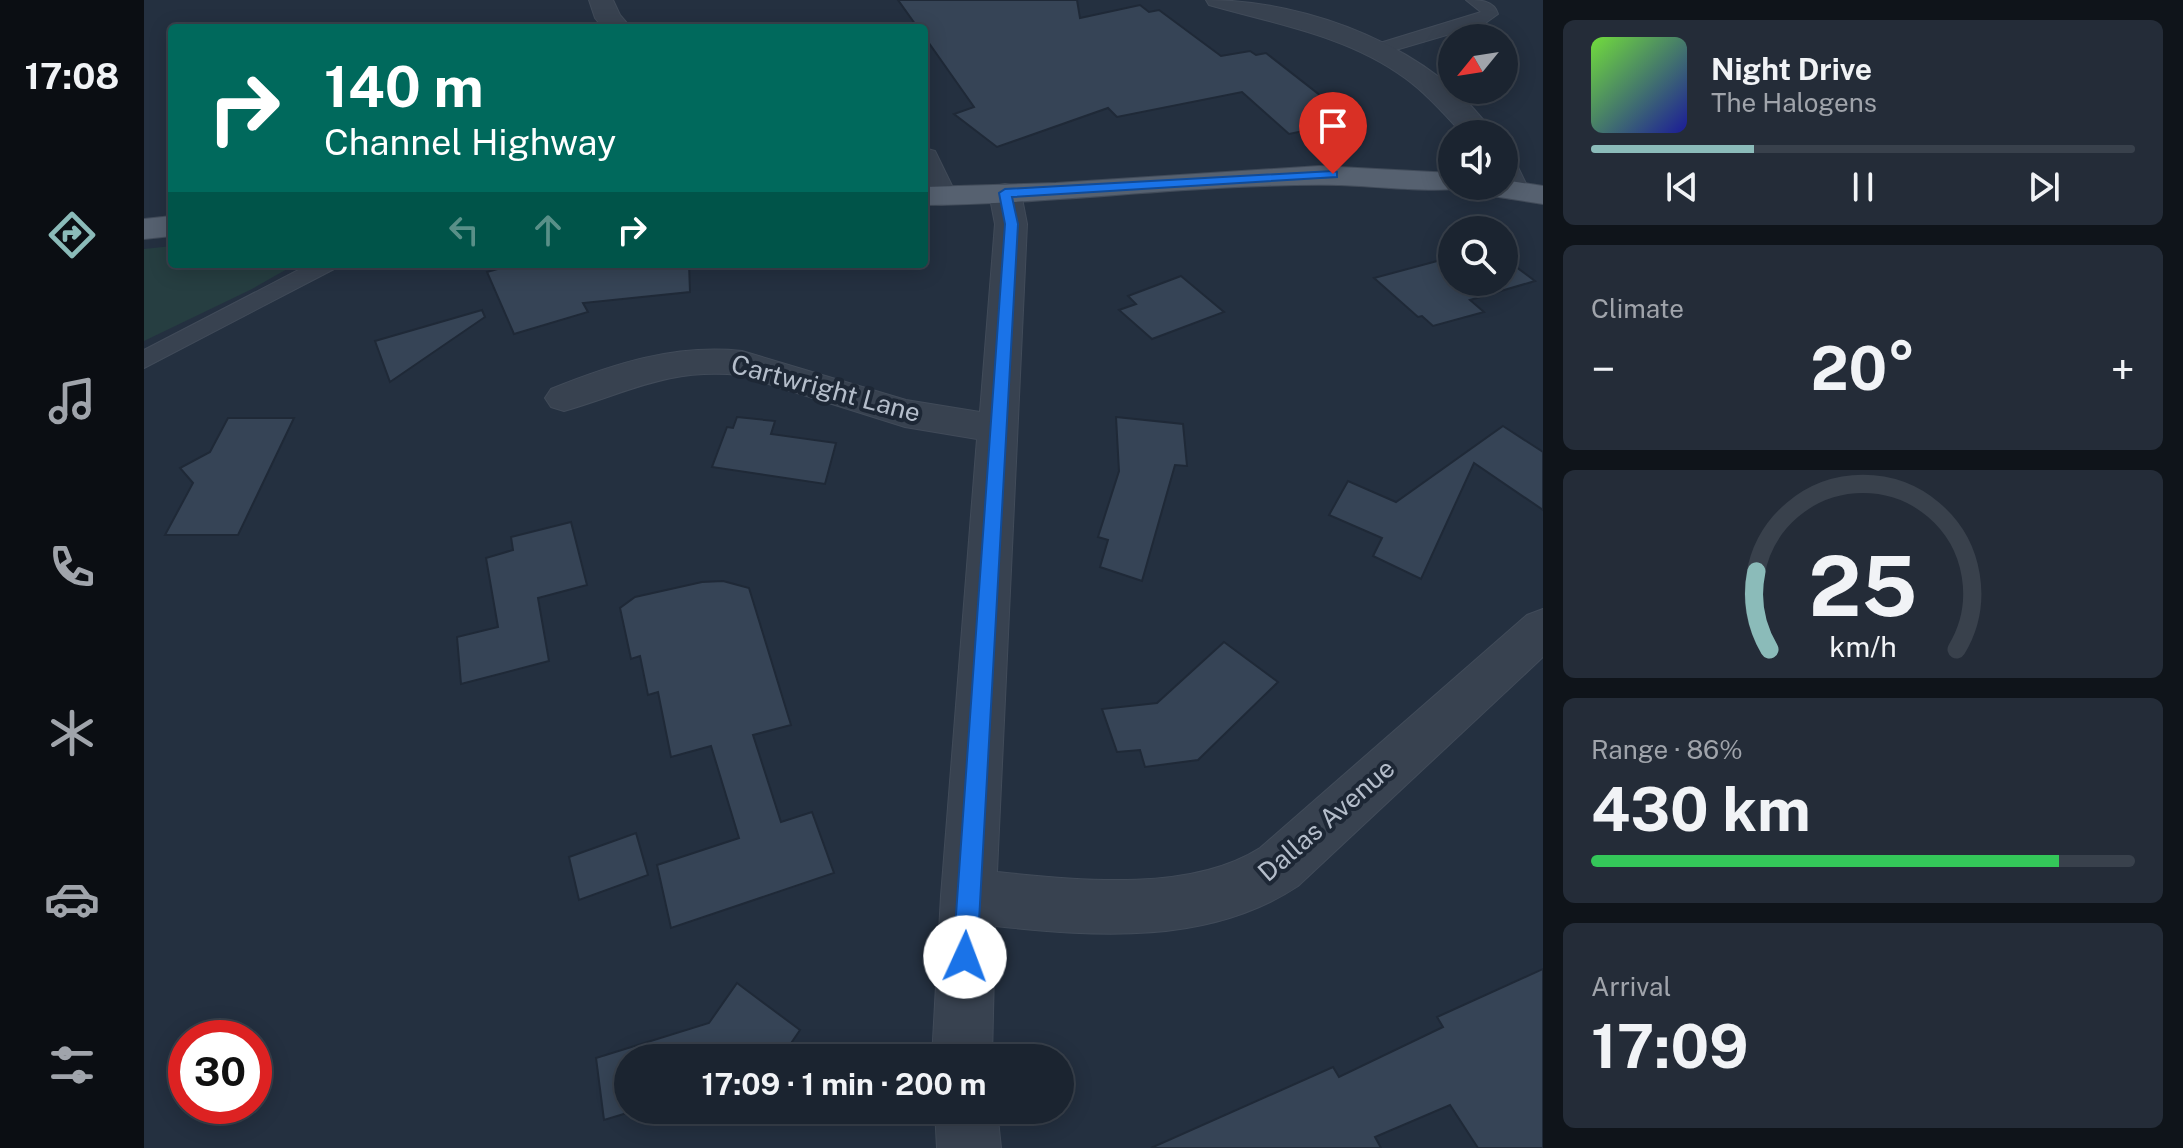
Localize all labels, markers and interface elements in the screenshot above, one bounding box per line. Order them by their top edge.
north arrow [1438,24,1518,104]
map controls [1438,24,1518,296]
text: Night Drive [1711,51,1872,87]
text: 140 m [324,54,484,120]
text: 17:08 [25,55,119,97]
icon: right [192,56,296,160]
text: The Halogens [1711,87,1877,118]
pin [1299,92,1367,174]
icon: arrive [1311,104,1355,148]
button: sound [1438,120,1518,200]
text: Channel Highway [324,121,616,163]
icon: previous [1660,165,1704,209]
icon: pause [1841,165,1885,209]
icon: next [2022,165,2066,209]
icon: directions [44,207,100,263]
icon: left [442,208,486,252]
icon: ahead [526,208,570,252]
icon: right [610,208,654,252]
button: search [1438,216,1518,296]
text: Climate [1591,293,1684,324]
text: 20° [1810,333,1916,404]
text: − [1591,343,1615,395]
text: + [2111,343,2135,395]
street label: Cartwright Lane [728,348,924,428]
icon: music [44,373,100,429]
text: 25 [1809,537,1917,635]
icon: phone [44,539,100,595]
text: km/h [1829,630,1897,663]
icon: climate [44,705,100,761]
text: Range · 86% [1591,734,1743,765]
street label: Dallas Avenue [1251,752,1401,888]
text: 430 km [1591,774,1811,845]
icon: car [44,871,100,927]
position arrow [923,915,1007,999]
text: Arrival [1591,971,1671,1002]
text: 17:09 [1591,1011,1748,1082]
speed limit sign: 30 [168,1020,272,1124]
icon: filters [44,1037,100,1093]
text: 17:09 · 1 min · 200 m [702,1066,986,1102]

